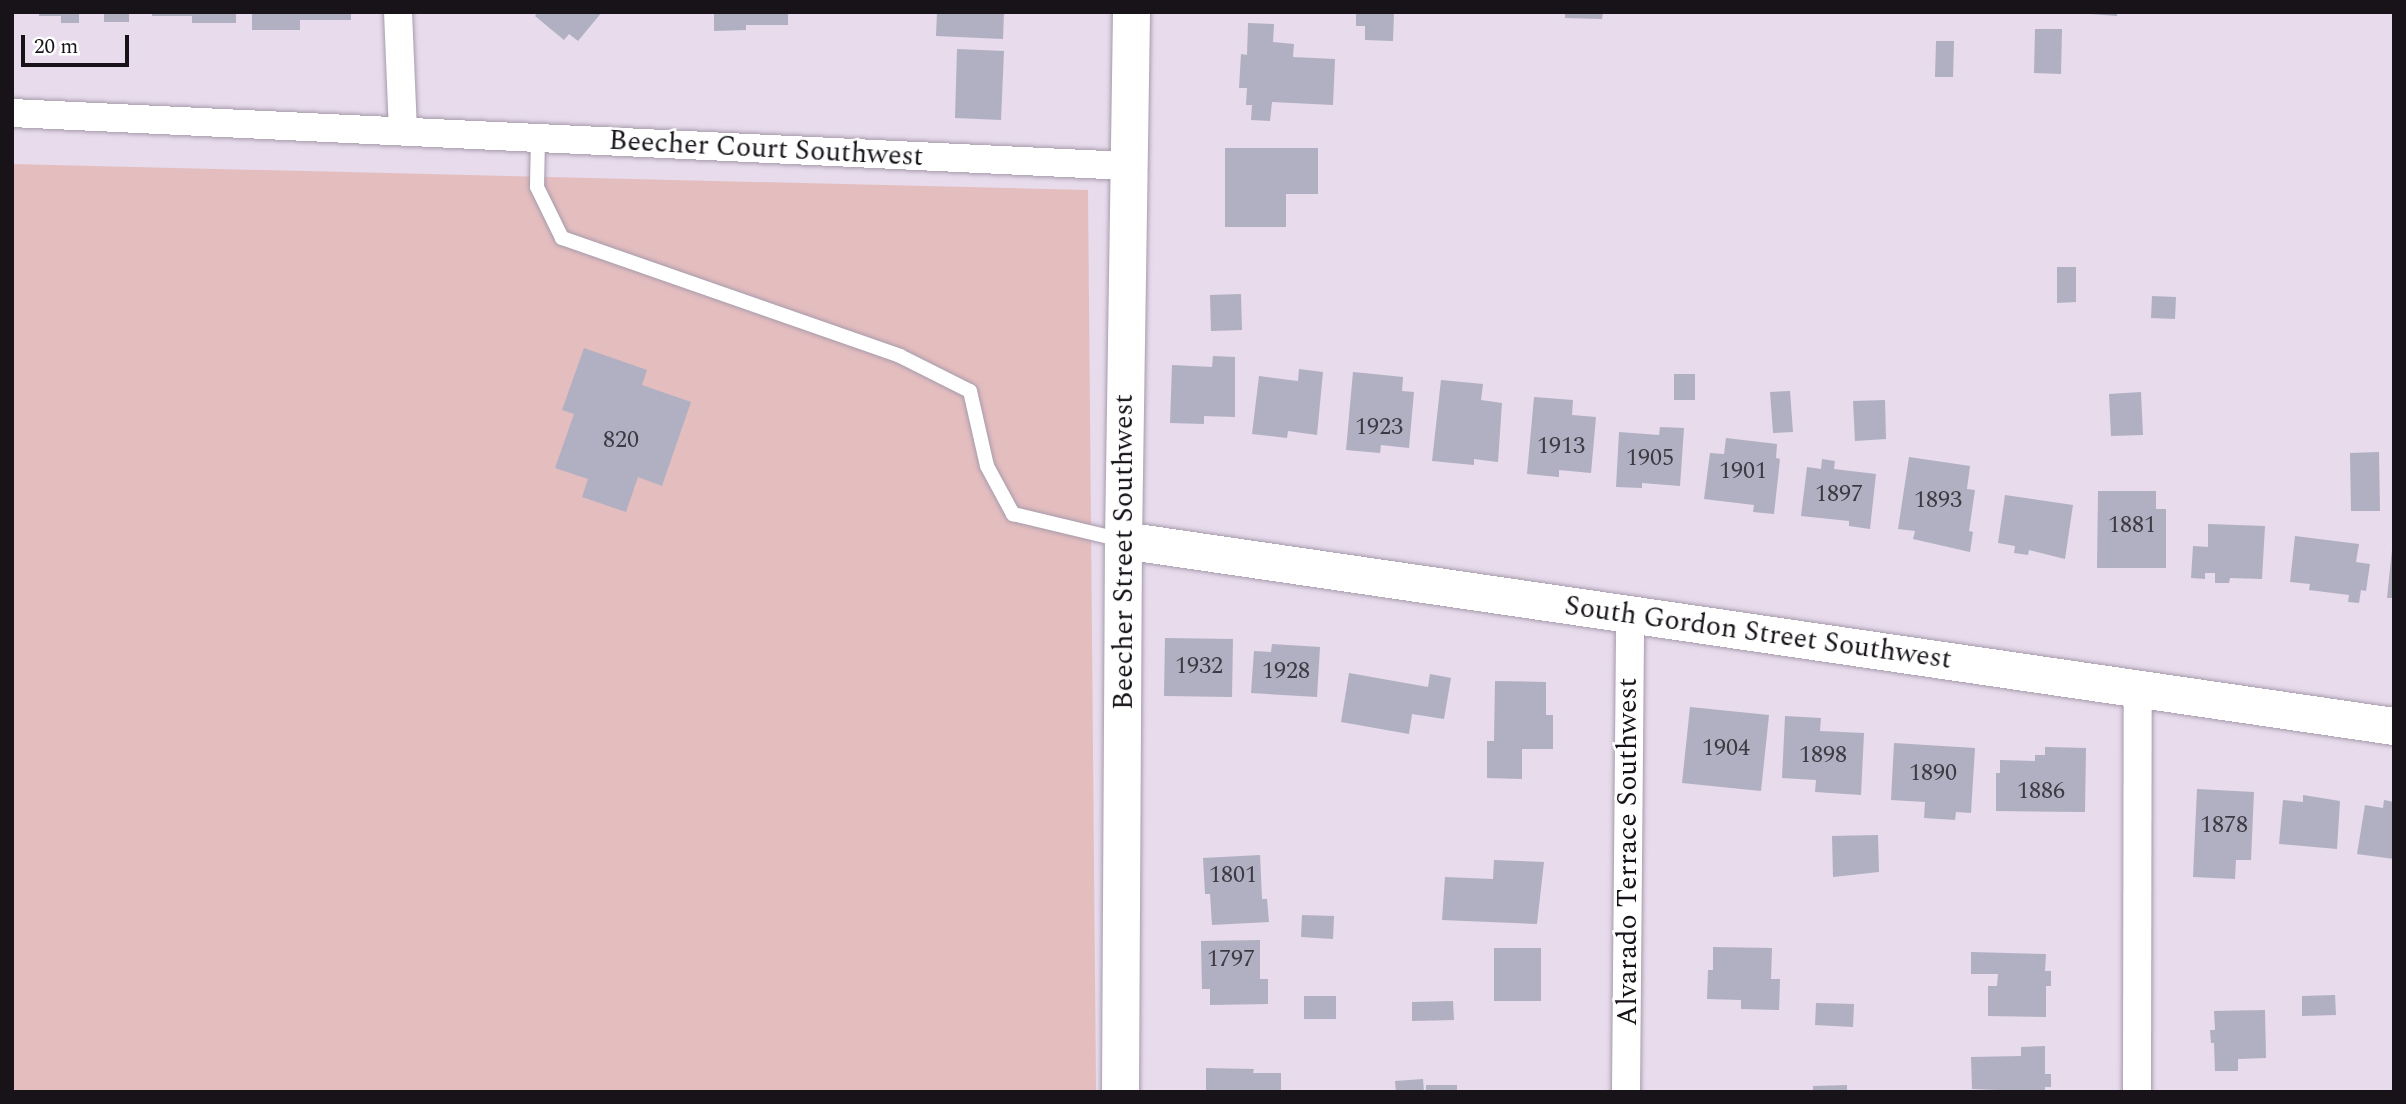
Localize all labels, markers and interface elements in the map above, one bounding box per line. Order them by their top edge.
scale bar [24,21,133,65]
text: 20 m [34,31,78,63]
street label: Beecher Court Southwest [608,124,924,174]
street label: Beecher Street Southwest [1107,394,1141,710]
house number: 1923 [1355,414,1403,442]
house number: 820 [603,427,639,455]
house number: 1913 [1537,433,1585,461]
house number: 1905 [1626,445,1674,473]
house number: 1901 [1719,458,1767,486]
house number: 1897 [1815,481,1863,509]
house number: 1893 [1914,487,1962,515]
house number: 1881 [2108,512,2156,540]
street label: South Gordon Street Southwest [1562,589,1954,677]
house number: 1932 [1175,653,1223,681]
house number: 1928 [1262,658,1310,686]
street label: Alvarado Terrace Southwest [1611,678,1645,1026]
house number: 1904 [1702,735,1750,763]
house number: 1898 [1799,742,1847,770]
house number: 1890 [1909,760,1957,788]
house number: 1886 [2017,778,2065,806]
house number: 1878 [2200,812,2248,840]
house number: 1801 [1209,862,1257,890]
house number: 1797 [1207,946,1255,974]

